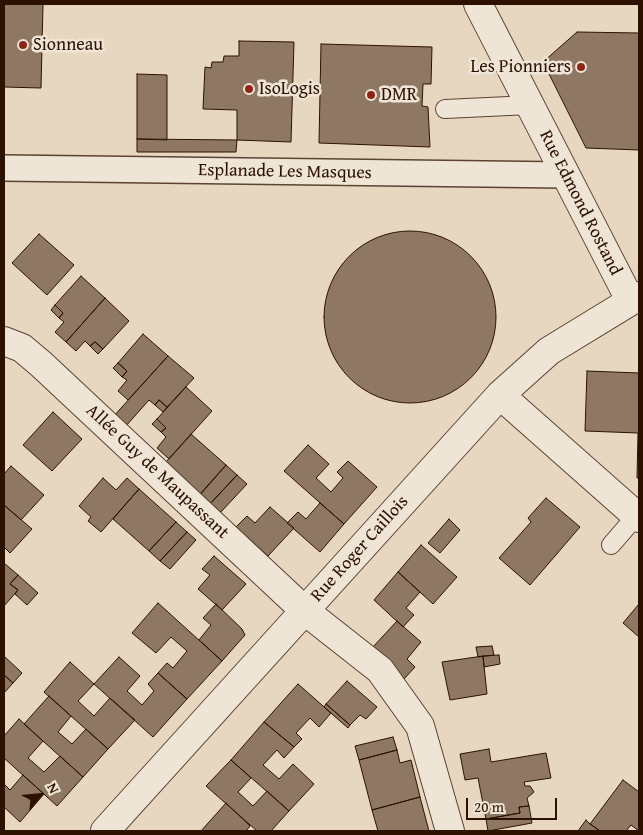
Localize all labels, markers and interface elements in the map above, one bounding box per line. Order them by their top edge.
place label: Sionneau [33,34,103,56]
marker: Sionneau [17,39,29,51]
place label: Les Pionniers [470,56,571,78]
marker: Les Pionniers [575,61,587,73]
place label: IsoLogis [259,78,320,100]
marker: IsoLogis [243,83,255,95]
place label: DMR [381,84,417,106]
marker: DMR [365,89,377,101]
street label: Rue Edmond Rostand [534,127,626,279]
street label: Esplanade Les Masques [198,160,372,184]
street label: Allée Guy de Maupassant [81,400,233,544]
street label: Rue Roger Caillois [307,491,413,607]
north arrow [15,770,65,820]
text: N [42,779,64,797]
scale bar [468,788,559,820]
text: 20 m [474,796,504,817]

